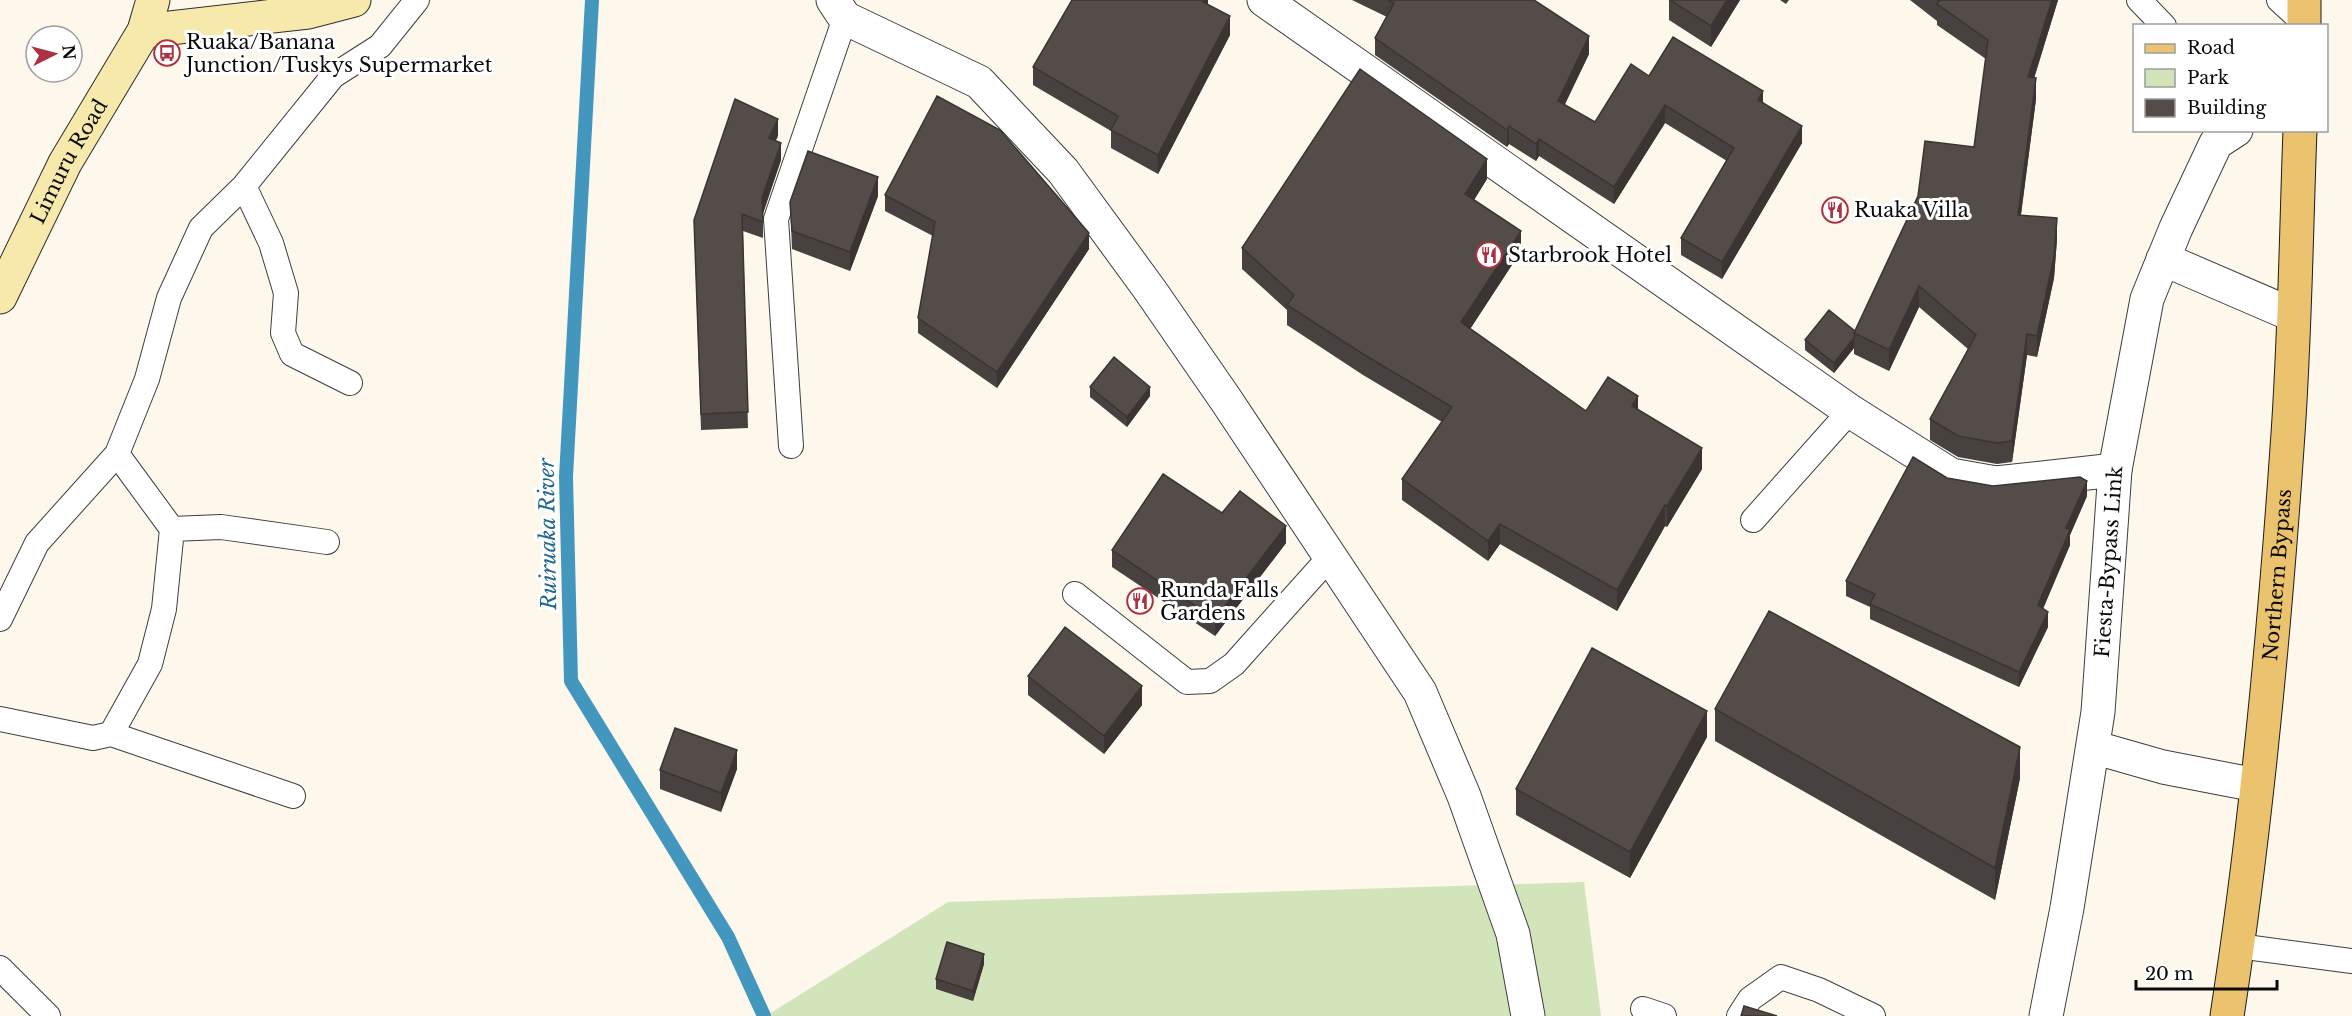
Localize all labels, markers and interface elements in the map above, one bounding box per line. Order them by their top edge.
north arrow [24,24,84,84]
legend [2133,24,2328,132]
place label: Ruaka/Banana Junction/Tuskys Supermarket [183,30,493,77]
text: Road [2187,37,2235,59]
bus stop icon: Ruaka/Banana Junction/Tuskys Supermarket [152,38,182,68]
text: N [58,44,80,61]
text: Park [2187,67,2229,89]
street label: Limuru Road [25,95,112,228]
text: Building [2187,97,2266,119]
restaurant icon: Ruaka Villa [1820,195,1850,225]
place label: Ruaka Villa [1854,198,1970,222]
restaurant icon: Starbrook Hotel [1474,240,1504,270]
place label: Starbrook Hotel [1508,243,1672,267]
water label: Ruiruaka River [534,457,562,611]
street label: Fiesta-Bypass Link [2090,464,2127,659]
street label: Northern Bypass [2258,488,2296,662]
place label: Runda Falls Gardens [1160,578,1279,625]
restaurant icon: Runda Falls Gardens [1125,586,1155,616]
scale bar [2136,953,2277,991]
text: 20 m [2145,963,2193,985]

